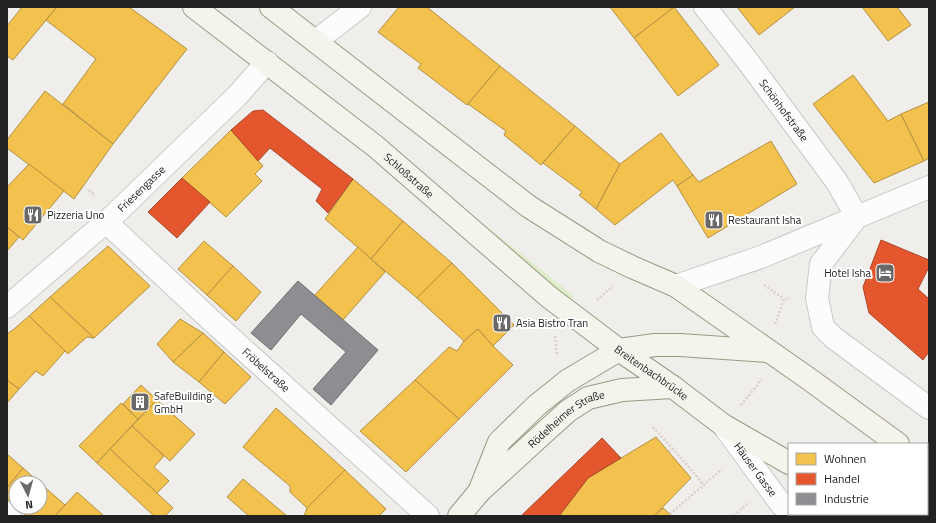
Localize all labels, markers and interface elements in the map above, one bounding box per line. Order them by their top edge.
street label: Schönhofstraße [755,76,813,145]
street label: Schloßstraße [380,149,438,202]
street label: Friesengasse [114,161,169,216]
restaurant icon: Pizzeria Uno [22,204,44,226]
place label: Pizzeria Uno [47,207,105,223]
restaurant icon: Restaurant Isha [703,209,725,231]
place label: Restaurant Isha [728,212,802,228]
hotel icon: Hotel Isha [874,262,896,284]
place label: Hotel Isha [824,265,871,281]
restaurant icon: Asia Bistro Tran [491,312,513,334]
place label: Asia Bistro Tran [516,315,588,331]
street label: Breitenbachbrücke [611,341,692,404]
street label: Fröbelstraße [239,344,294,396]
street label: Rödelheimer Straße [524,386,607,452]
place label: SafeBuilding. GmbH [154,388,214,417]
building icon: SafeBuilding. GmbH [129,391,151,413]
street label: Häuser Gasse [730,439,781,500]
legend [788,443,928,515]
text: Wohnen [824,449,866,468]
text: Handel [824,469,860,488]
north arrow [8,475,48,515]
text: Industrie [824,489,869,508]
text: N [24,497,34,513]

